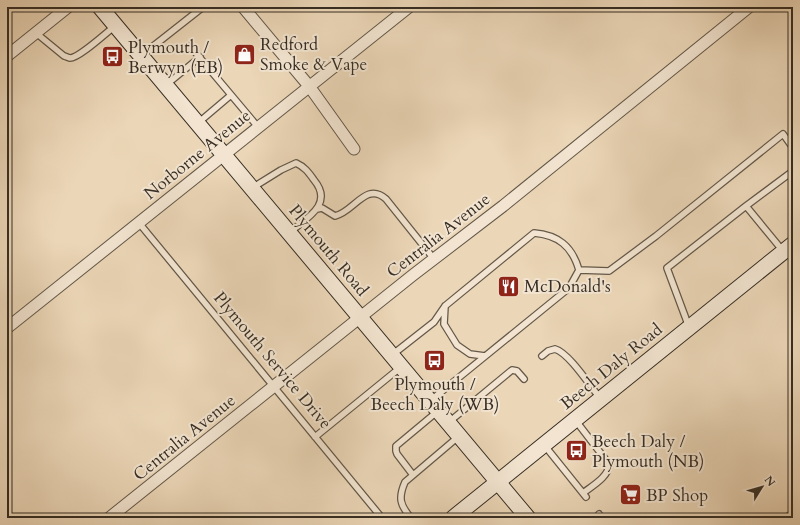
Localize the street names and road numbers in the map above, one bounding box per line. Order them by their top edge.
street label: Norborne Avenue [139,104,256,205]
street label: Centralia Avenue [382,188,495,283]
street label: Plymouth Road [284,200,374,301]
street label: Plymouth Service Drive [208,287,337,434]
street label: Beech Daly Road [555,318,667,415]
street label: Centralia Avenue [128,389,240,486]

